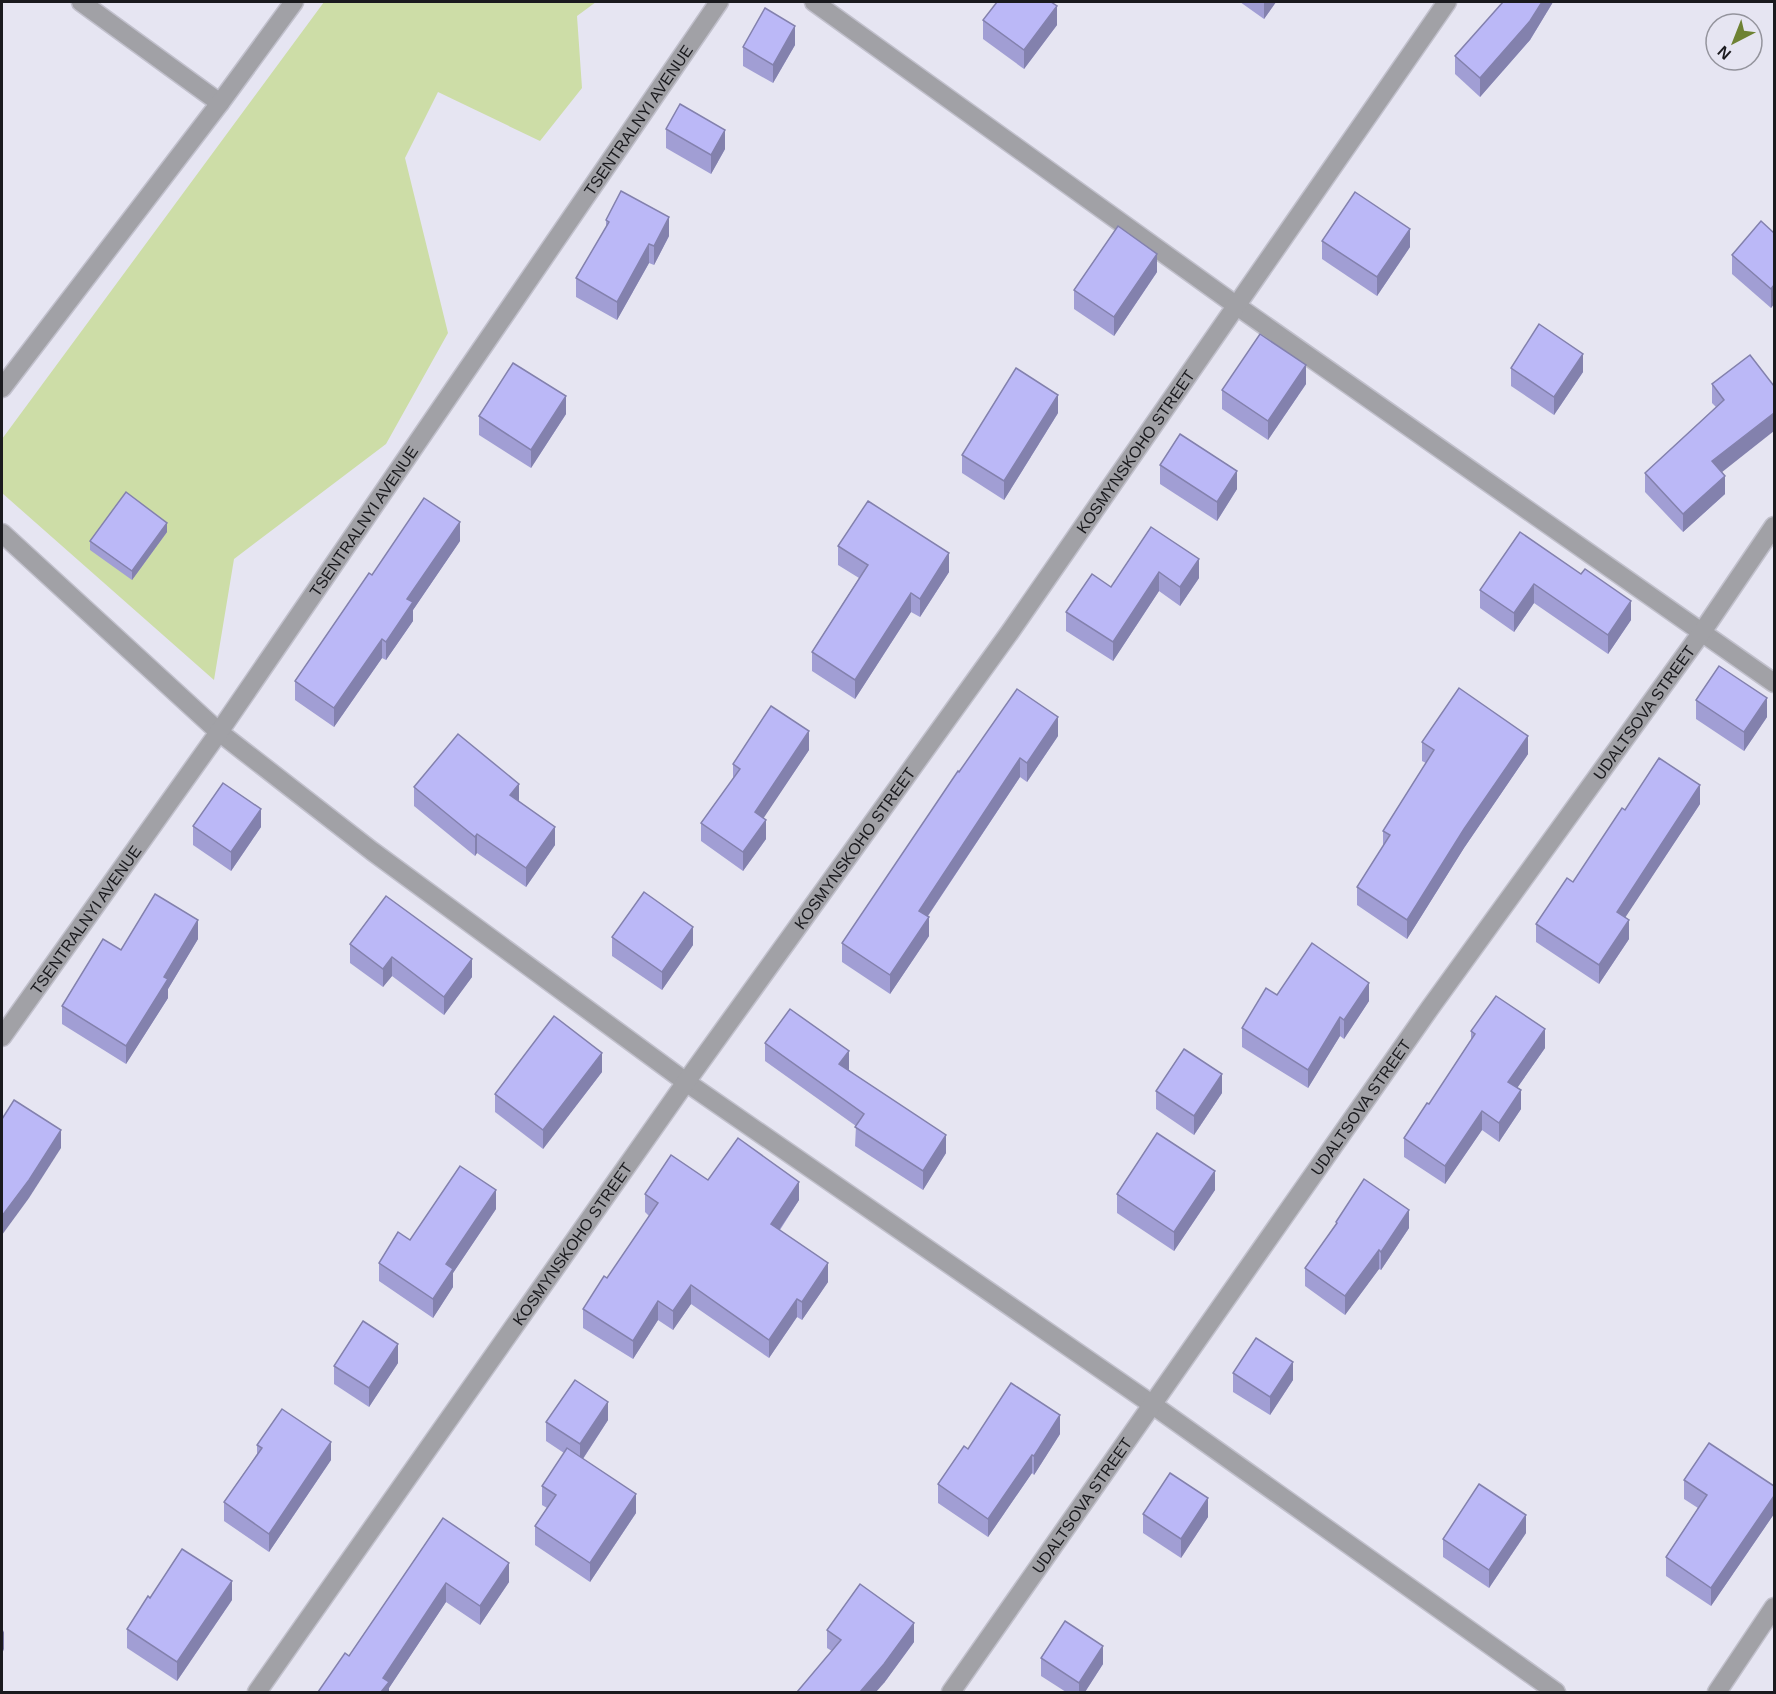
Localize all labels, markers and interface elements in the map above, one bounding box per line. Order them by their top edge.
north arrow [1704,12,1764,72]
street label: TSENTRALNYI AVENUE [581,42,696,199]
text: N [1714,43,1734,63]
street label: KOSMYNSKOHO STREET [1073,366,1198,536]
street label: TSENTRALNYI AVENUE [306,443,421,599]
street label: UDALTSOVA STREET [1590,642,1698,783]
street label: KOSMYNSKOHO STREET [791,764,918,932]
street label: TSENTRALNYI AVENUE [27,842,144,997]
street label: UDALTSOVA STREET [1307,1036,1414,1178]
street label: KOSMYNSKOHO STREET [509,1159,635,1328]
street label: UDALTSOVA STREET [1029,1434,1135,1576]

